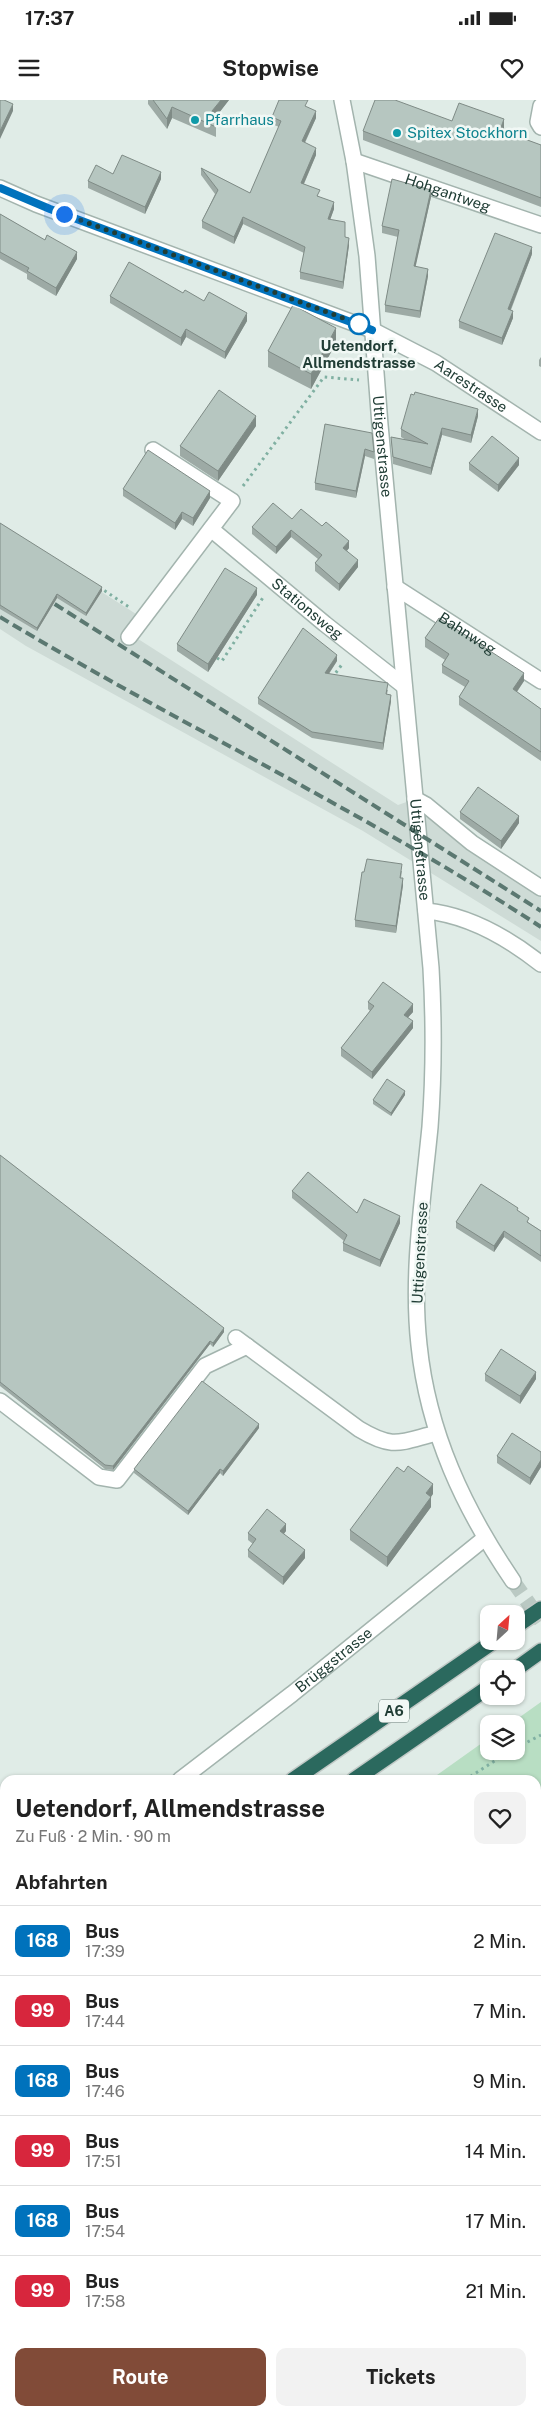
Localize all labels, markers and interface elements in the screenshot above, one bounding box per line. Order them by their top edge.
text: 17:37 [25,7,74,29]
icon: menu [15,54,43,82]
icon: heart [498,54,526,82]
text: Stopwise [222,55,319,81]
place label: Pfarrhaus [205,111,274,128]
marker: Pfarrhaus [189,114,201,126]
place label: Spitex Stockhorn [407,124,527,141]
marker: Spitex Stockhorn [391,127,403,139]
street label: Hohgantweg [403,170,493,215]
your location [52,202,77,227]
marker: Uetendorf, Allmendstrasse [348,313,370,335]
place label: Uetendorf, Allmendstrasse [302,337,416,371]
street label: Aarestrasse [431,355,511,416]
street label: Uttigenstrasse [370,395,396,498]
street label: Stationsweg [268,574,346,643]
street label: Bahnweg [436,608,499,658]
street label: Uttigenstrasse [407,798,434,901]
street label: Uttigenstrasse [408,1201,431,1304]
north arrow [480,1605,525,1650]
map controls [480,1605,525,1760]
street label: Brüggstrasse [292,1624,375,1696]
button: locate [480,1660,525,1705]
road number: A6 [379,1700,409,1722]
button: layers [480,1715,525,1760]
button: heart [474,1792,526,1844]
text: Uetendorf, Allmendstrasse [15,1794,325,1822]
text: Zu Fuß · 2 Min. · 90 m [15,1827,171,1846]
text: Abfahrten [15,1871,107,1893]
text: Bus [85,1920,119,1942]
text: 168 [27,1930,58,1951]
text: 2 Min. [473,1930,526,1952]
text: 17:39 [85,1942,125,1961]
text: Bus [85,1990,119,2012]
text: 99 [31,2000,54,2021]
text: 7 Min. [473,2000,526,2022]
text: 17:44 [85,2012,125,2031]
text: Bus [85,2060,119,2082]
text: 168 [27,2070,58,2091]
text: 9 Min. [473,2070,526,2092]
text: 17:46 [85,2082,125,2101]
text: Bus [85,2130,119,2152]
text: 99 [31,2140,54,2161]
text: 14 Min. [465,2140,526,2162]
text: 17:51 [85,2152,122,2171]
text: Bus [85,2200,119,2222]
text: 168 [27,2210,58,2231]
text: 17 Min. [465,2210,526,2232]
text: 17:54 [85,2222,125,2241]
text: Bus [85,2270,119,2292]
text: 99 [31,2280,54,2301]
text: 21 Min. [465,2280,526,2302]
text: 17:58 [85,2292,125,2311]
button: Route [15,2348,266,2406]
button: Tickets [276,2348,526,2406]

